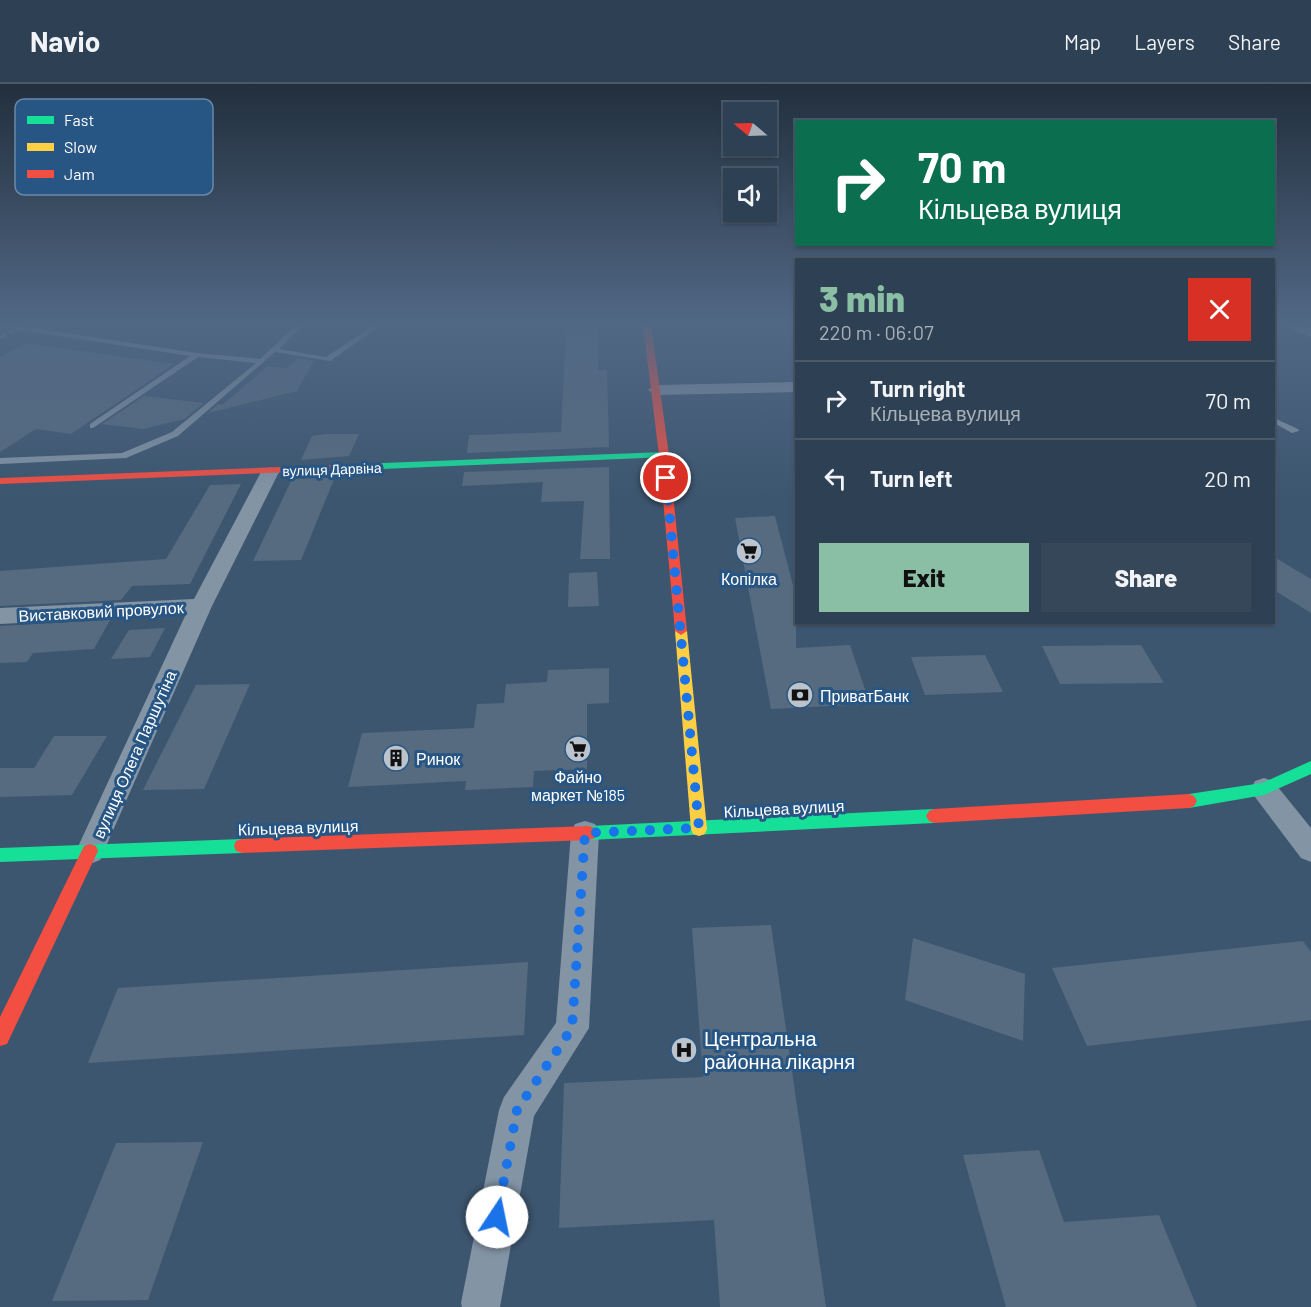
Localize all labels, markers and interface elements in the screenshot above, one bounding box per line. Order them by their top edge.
text: Navio [30,24,100,58]
text: Map [1064,29,1101,54]
text: Layers [1134,29,1195,54]
text: Share [1228,29,1281,54]
legend [15,99,213,195]
north arrow [723,102,777,156]
map controls [723,102,777,222]
text: Fast [64,110,94,129]
text: Slow [64,137,97,156]
text: 70 m [918,141,1006,191]
icon: right [819,144,897,222]
text: Jam [64,164,95,183]
button: sound [723,168,777,222]
text: Кільцева вулиця [918,192,1122,224]
text: 3 min [819,276,905,319]
button: close [1188,278,1251,341]
text: 220 m · 06:07 [819,320,934,344]
text: Turn right [870,375,965,401]
icon: right [819,384,852,417]
text: 70 m [1206,387,1251,413]
text: Кільцева вулиця [870,401,1021,425]
pin [640,452,691,503]
street label: вулиця Дарвіна [282,459,382,479]
icon: arrive [649,461,682,494]
icon: left [819,462,852,495]
text: Turn left [870,465,953,491]
text: 20 m [1204,465,1251,491]
supermarket icon: Копілка [734,536,764,566]
button: Exit [819,543,1029,612]
button: Share [1041,543,1251,612]
place label: Копілка [721,569,777,588]
street label: Виставковий провулок [18,597,185,625]
street label: вулиця Олега Паршутіна [88,667,180,841]
bank icon: ПриватБанк [785,680,815,710]
place label: ПриватБанк [820,686,910,705]
supermarket icon: Файно маркет №185 [563,734,593,764]
building icon: Ринок [381,743,411,773]
place label: Ринок [416,749,461,768]
place label: Файно маркет №185 [531,767,625,804]
street label: Кільцева вулиця [723,795,845,821]
street label: Кільцева вулиця [237,815,359,839]
place label: Центральна районна лікарня [704,1026,855,1073]
hospital icon: Центральна районна лікарня [669,1035,699,1065]
position arrow [465,1185,529,1249]

